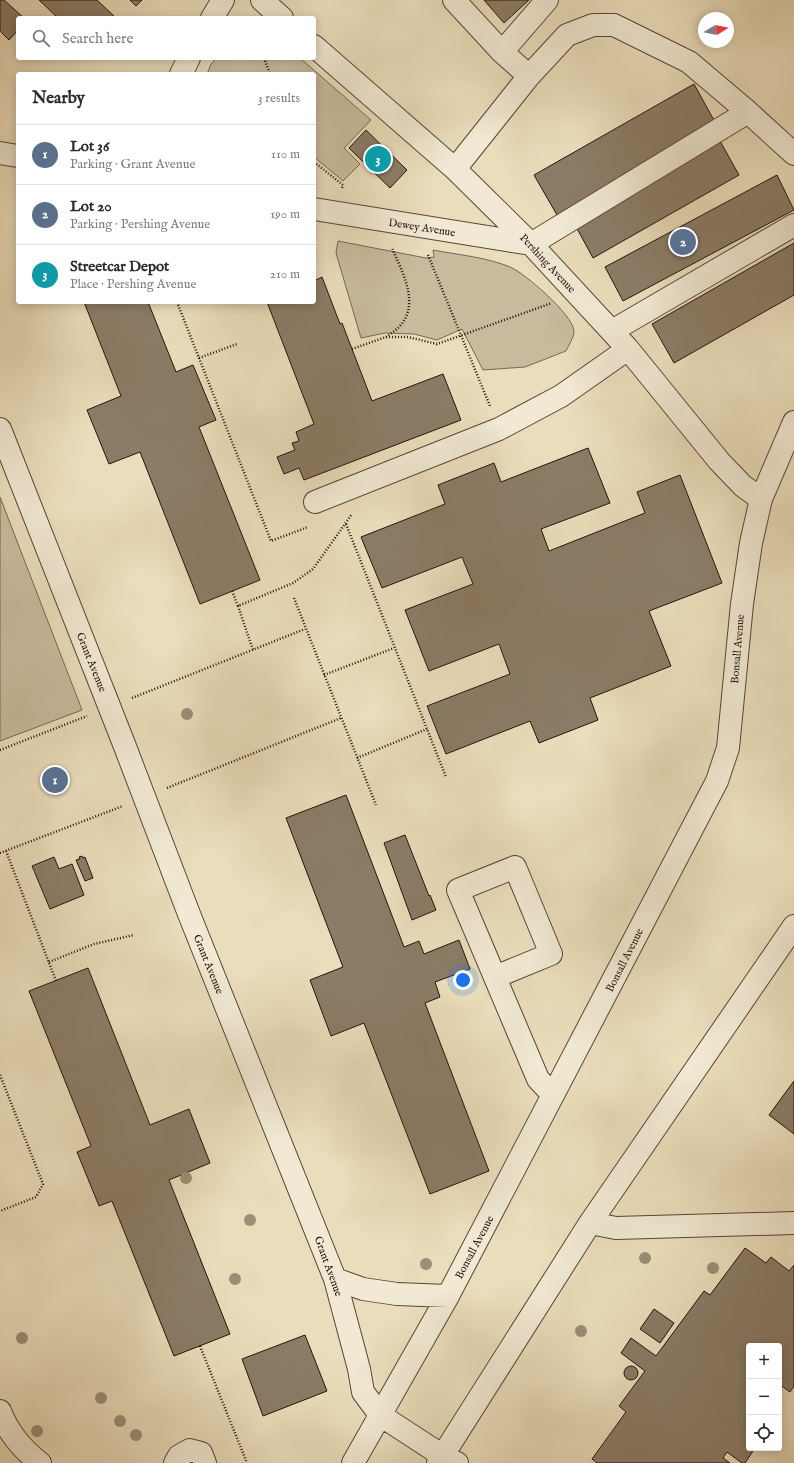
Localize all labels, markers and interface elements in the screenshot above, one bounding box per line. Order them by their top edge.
north arrow [698,12,734,48]
search box [16,16,316,60]
icon: search [30,27,52,49]
text: Search here [62,29,133,48]
text: Nearby [32,88,85,109]
text: 3 results [258,90,300,107]
text: Lot 36 [70,137,109,156]
pin: 3 [365,144,391,174]
text: 1 [43,146,47,163]
text: 110 m [271,146,300,163]
text: Parking · Grant Avenue [70,156,195,173]
text: Lot 20 [70,197,112,216]
text: 2 [42,206,48,223]
text: 190 m [270,206,300,223]
text: Parking · Pershing Avenue [70,216,210,233]
street label: Dewey Avenue [387,216,456,240]
pin: 2 [670,227,696,257]
street label: Pershing Avenue [516,231,578,296]
text: Streetcar Depot [70,257,169,276]
text: 3 [43,266,47,283]
text: 210 m [270,266,300,283]
text: Place · Pershing Avenue [70,276,196,293]
street label: Bonsall Avenue [728,614,748,684]
street label: Grant Avenue [73,630,109,694]
pin: 1 [42,765,68,795]
street label: Bonsall Avenue [603,926,647,995]
street label: Grant Avenue [190,932,226,996]
your location [453,970,473,990]
street label: Bonsall Avenue [452,1213,497,1282]
street label: Grant Avenue [311,1234,345,1298]
map controls [746,1343,782,1451]
button: + [746,1343,782,1379]
button: − [746,1379,782,1415]
button: locate [746,1415,782,1451]

